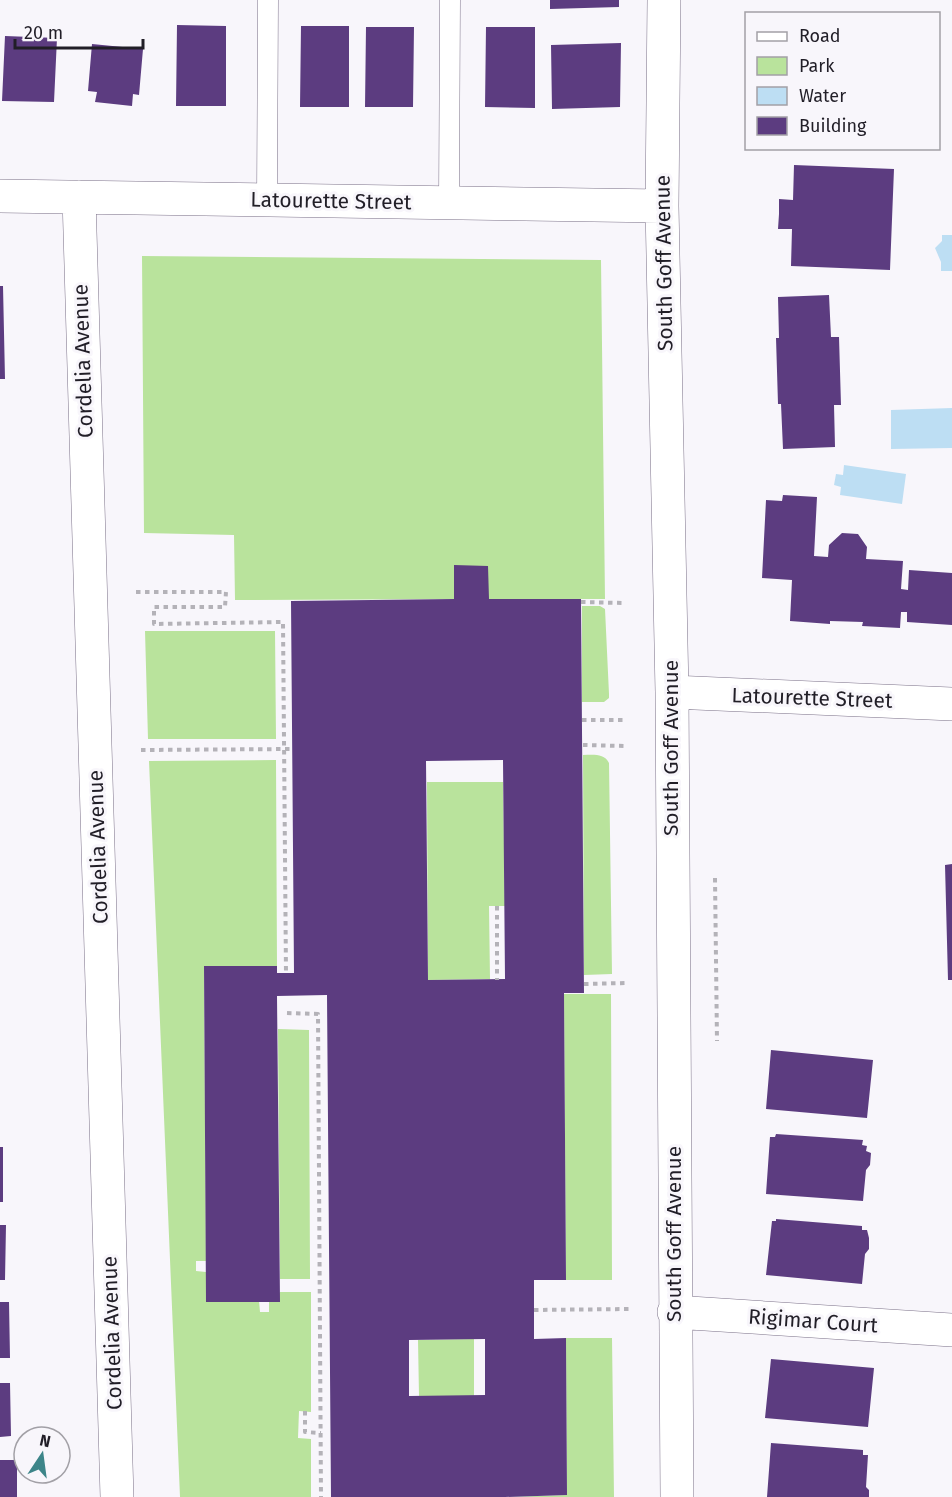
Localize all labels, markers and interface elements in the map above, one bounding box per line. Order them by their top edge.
scale bar [15,12,142,50]
legend [745,12,940,150]
text: 20 m [24,22,63,44]
text: Road [799,25,841,47]
text: Park [799,55,835,77]
text: Water [799,85,846,107]
text: Building [799,115,867,137]
street label: South Goff Avenue [649,175,679,351]
street label: Latourette Street [250,187,412,215]
street label: Cordelia Avenue [67,284,99,438]
street label: South Goff Avenue [658,660,684,836]
street label: Latourette Street [731,682,893,714]
street label: Cordelia Avenue [82,770,114,924]
street label: South Goff Avenue [661,1146,687,1322]
street label: Cordelia Avenue [96,1256,128,1410]
street label: Rigimar Court [747,1303,879,1339]
north arrow [12,1425,72,1485]
text: N [38,1430,53,1451]

